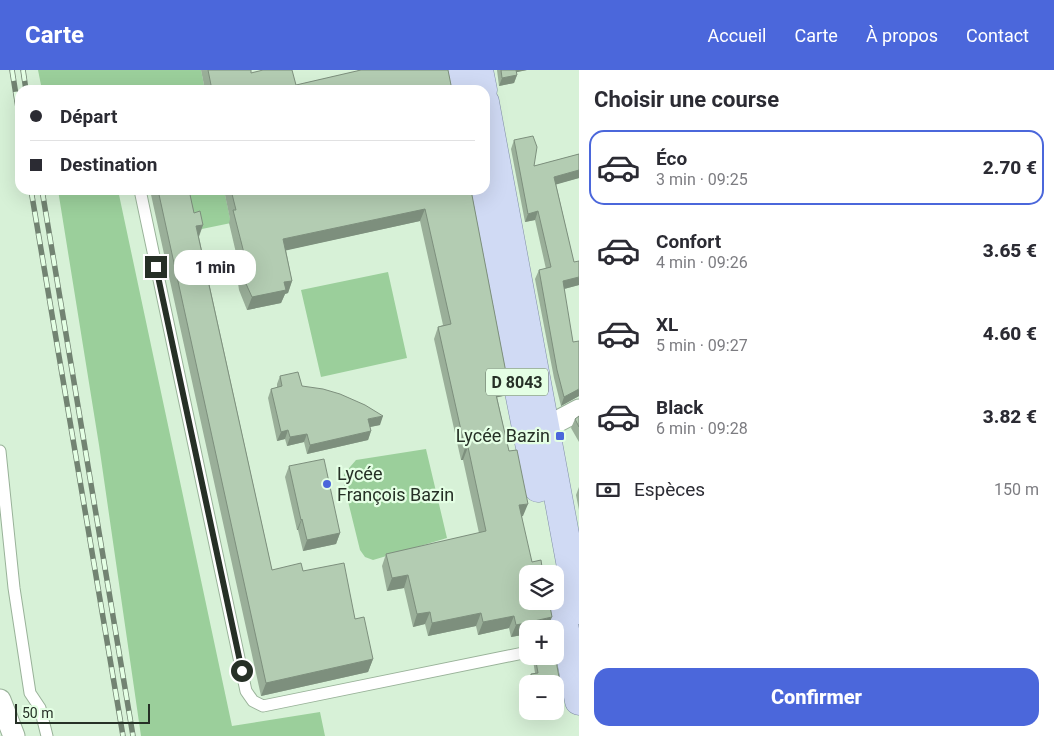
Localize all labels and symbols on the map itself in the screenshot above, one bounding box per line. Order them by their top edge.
callout: 1 min [174,250,256,284]
route end [145,256,167,278]
road number: D 8043 [486,368,548,396]
place label: Lycée Bazin [456,425,550,446]
marker: Lycée Bazin [554,430,566,442]
place label: Lycée François Bazin [337,463,454,505]
marker: Lycée François Bazin [321,478,333,490]
route start [231,660,253,682]
scale bar [15,701,150,724]

